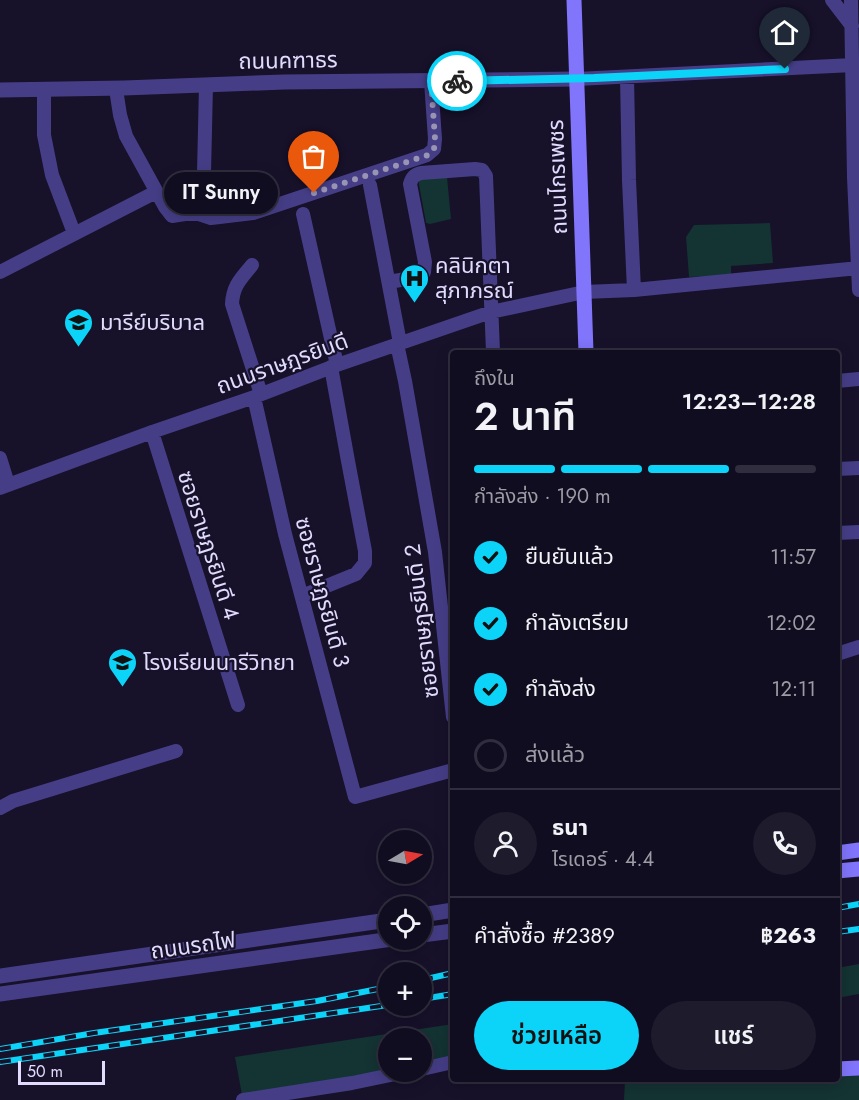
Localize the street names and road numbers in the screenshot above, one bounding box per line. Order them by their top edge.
street label: ถนนคฑาธร [238,43,338,77]
street label: ถนนไกรเพชร [539,119,575,235]
street label: ถนนราษฎรยินดี [212,324,352,402]
street label: ซอยราษฎรยินดี 4 [170,466,248,624]
street label: ซอยราษฎรยินดี 3 [288,513,358,671]
street label: ซอยราษฎรยินดี 2 [396,542,446,700]
street label: ถนนรถไฟ [148,923,238,967]

